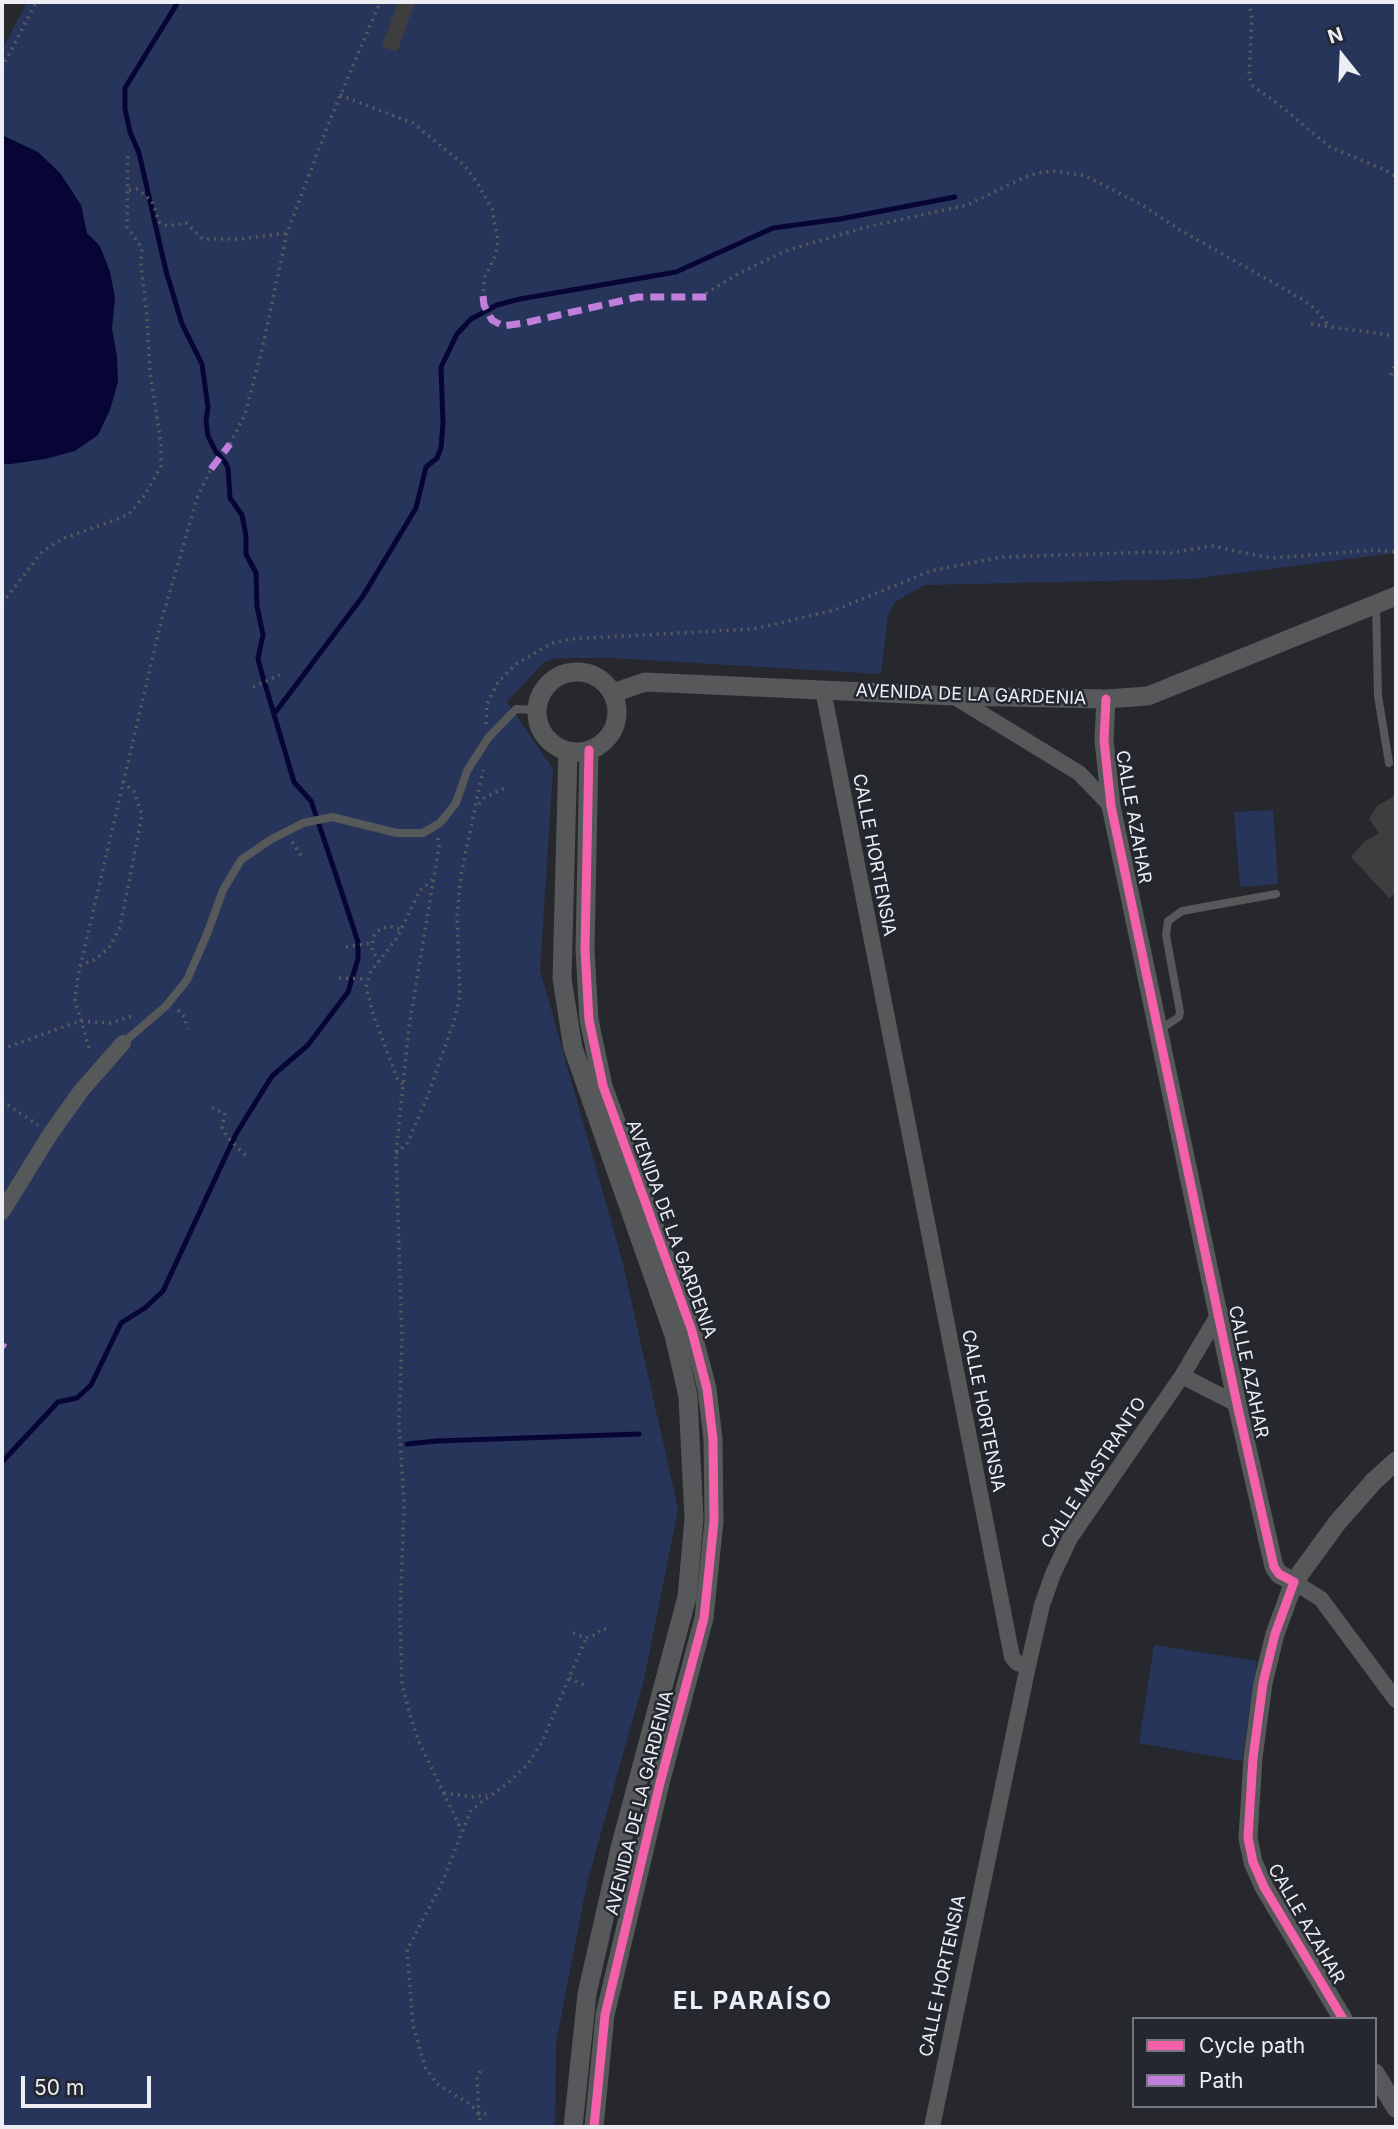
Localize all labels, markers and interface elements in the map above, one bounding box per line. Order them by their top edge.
north arrow [1307,21,1377,91]
text: N [1325,22,1346,49]
street label: AVENIDA DE LA GARDENIA [855,680,1087,710]
street label: CALLE AZAHAR [1111,749,1155,885]
street label: CALLE HORTENSIA [848,772,900,938]
street label: AVENIDA DE LA GARDENIA [621,1117,721,1341]
street label: CALLE AZAHAR [1223,1304,1273,1440]
street label: CALLE HORTENSIA [957,1328,1009,1494]
street label: CALLE MASTRANTO [1037,1393,1151,1553]
street label: AVENIDA DE LA GARDENIA [602,1688,678,1918]
street label: CALLE AZAHAR [1263,1860,1349,1988]
street label: CALLE HORTENSIA [915,1893,971,2059]
district label: EL PARAÍSO [674,1988,832,2016]
legend [1132,2017,1377,2108]
text: Cycle path [1199,2033,1305,2058]
scale bar [24,2062,154,2106]
text: Path [1199,2068,1244,2093]
text: 50 m [34,2075,84,2100]

